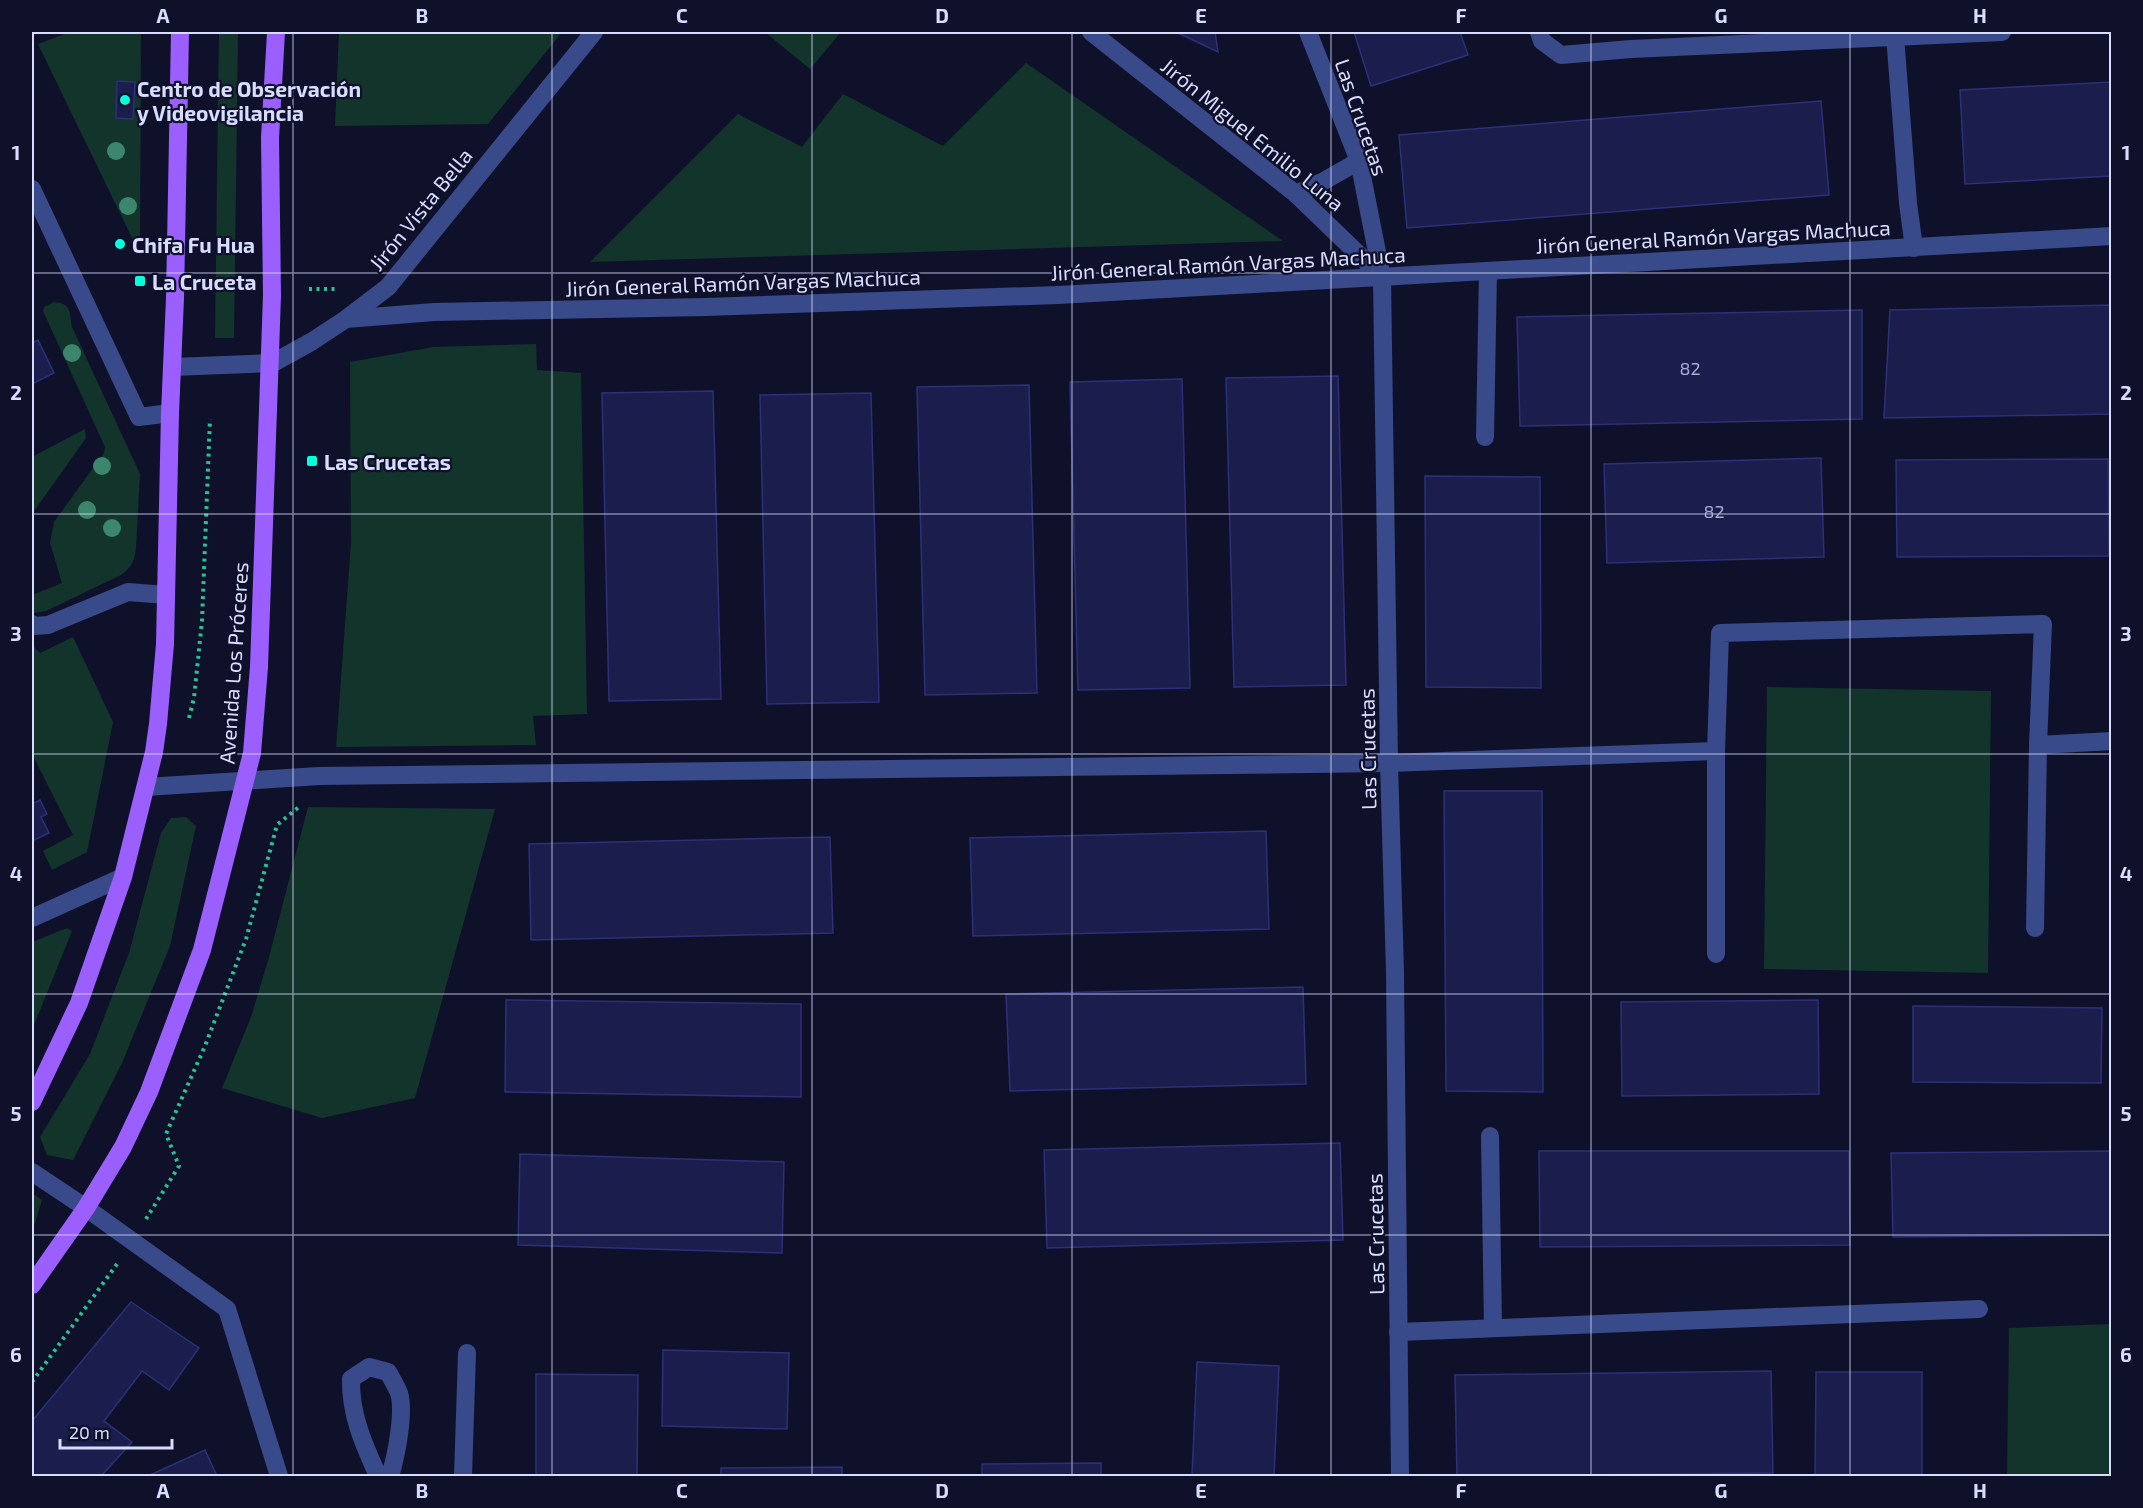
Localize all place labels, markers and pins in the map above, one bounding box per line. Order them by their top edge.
place label: Centro de Observación y Videovigilancia [137,76,361,126]
marker: Centro de Observación y Videovigilancia [118,93,132,107]
place label: Chifa Fu Hua [132,232,255,257]
marker: Chifa Fu Hua [113,237,127,251]
place label: La Cruceta [152,269,257,294]
marker: La Cruceta [133,274,147,288]
place label: Las Crucetas [324,449,451,474]
marker: Las Crucetas [305,454,319,468]

